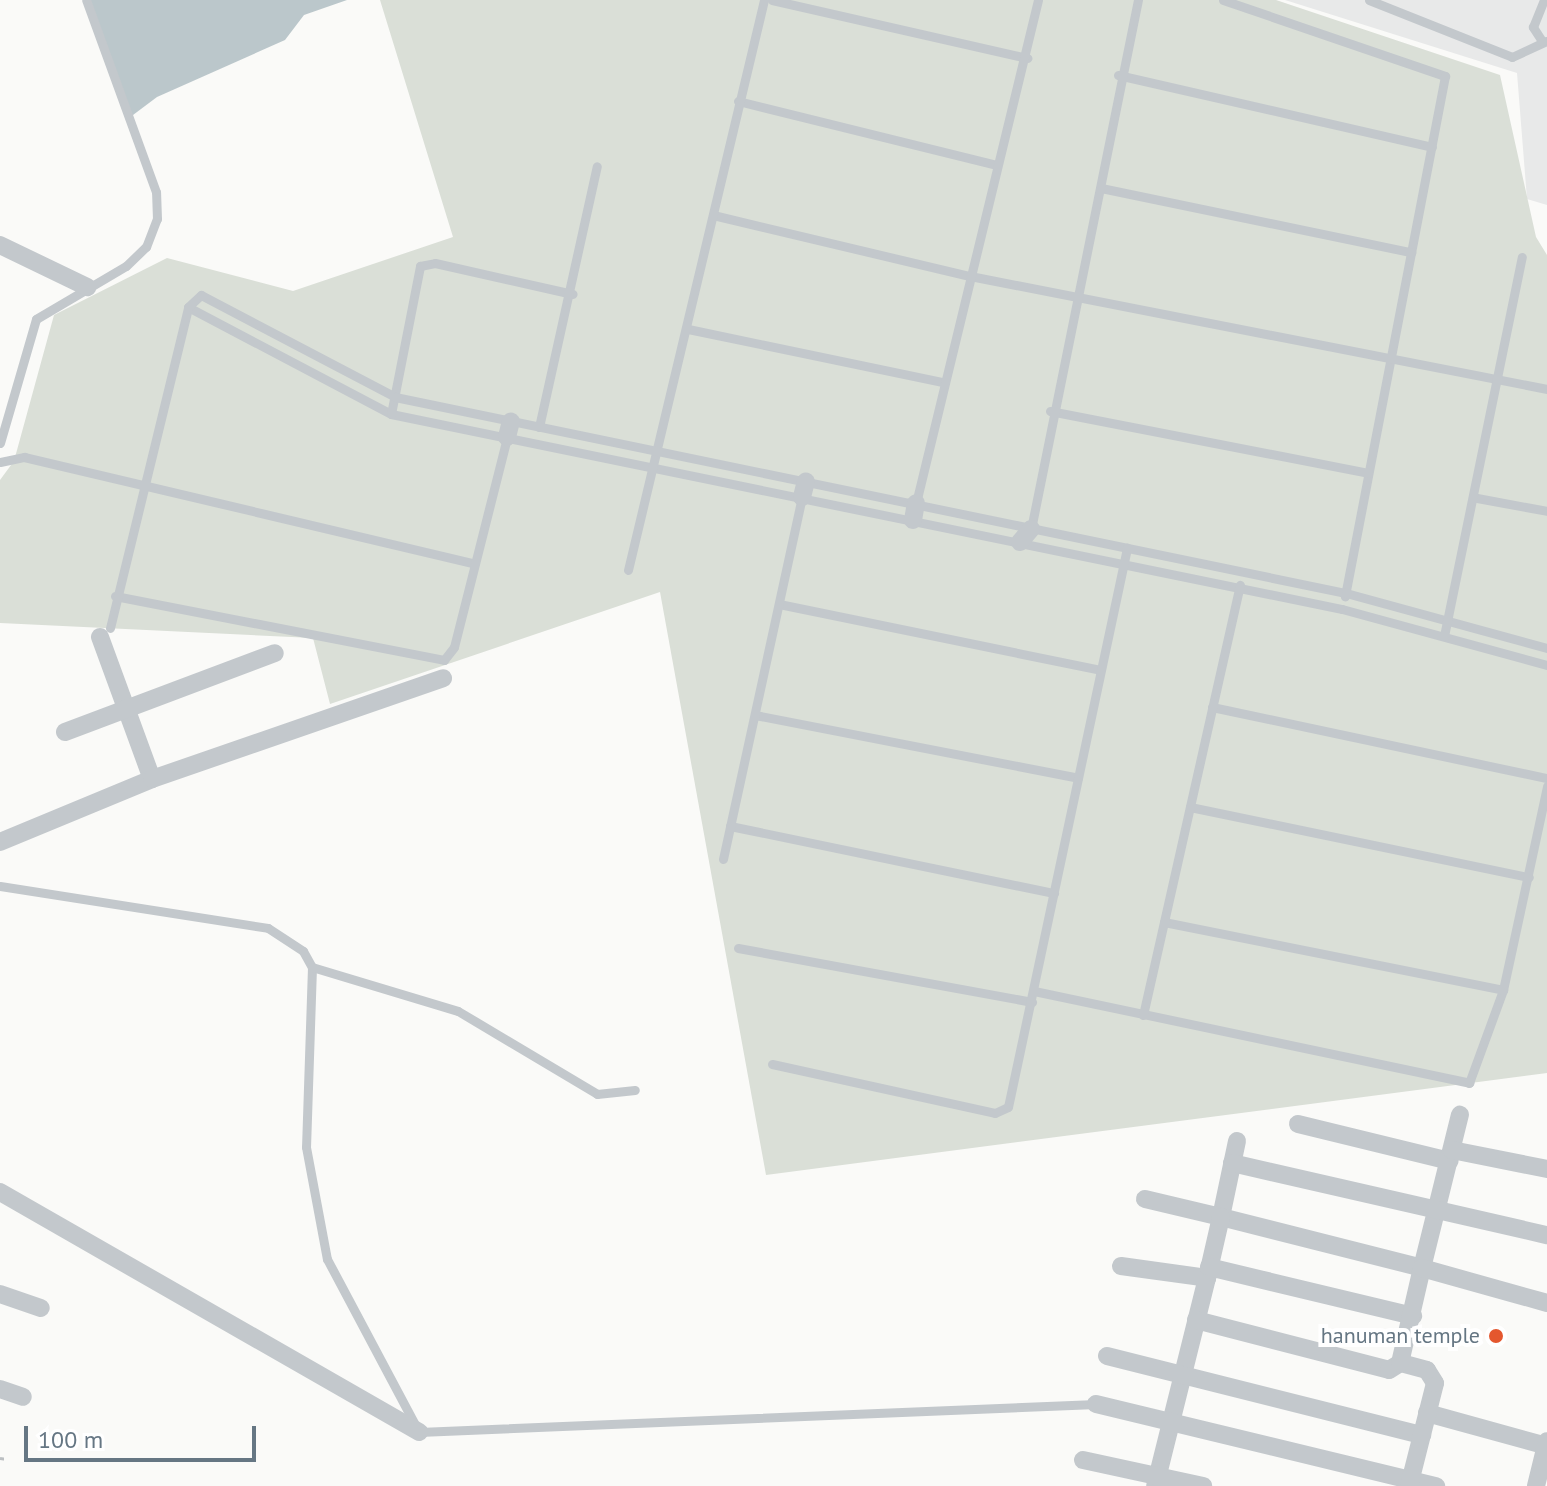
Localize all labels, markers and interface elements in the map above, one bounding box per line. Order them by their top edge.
place label: hanuman temple [1321,1323,1480,1349]
marker: hanuman temple [1487,1327,1505,1345]
scale bar [28,1410,260,1460]
text: 100 m [38,1424,103,1455]

